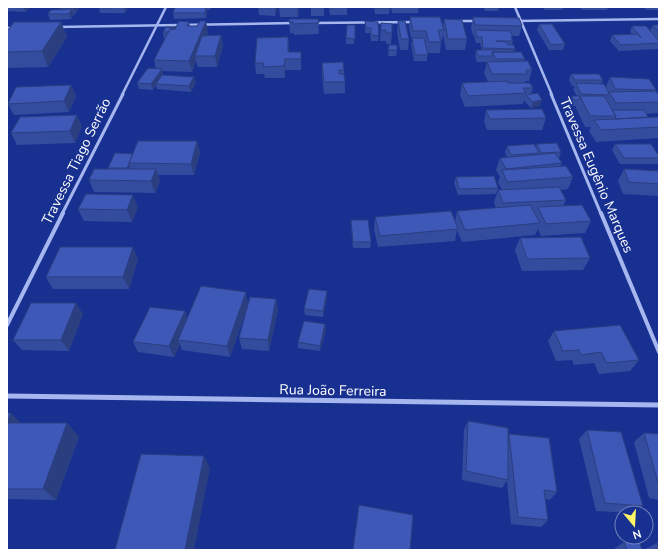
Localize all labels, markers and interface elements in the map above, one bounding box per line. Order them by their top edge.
street label: Travessa Eugênio Marques [555,94,638,256]
street label: Travessa Tiago Serrão [38,95,115,228]
street label: Rua João Ferreira [279,380,387,401]
north arrow [614,505,654,545]
text: N [631,526,643,542]

